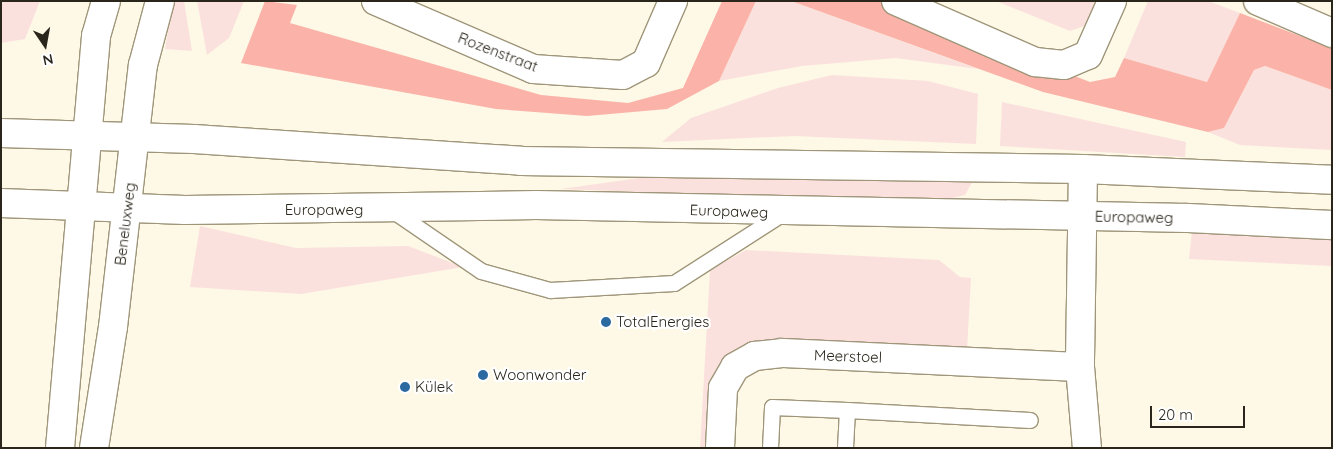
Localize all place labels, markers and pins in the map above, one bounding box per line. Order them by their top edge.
place label: TotalEnergies [616,313,709,331]
marker: TotalEnergies [600,316,612,328]
place label: Woonwonder [493,366,586,384]
marker: Woonwonder [477,369,489,381]
place label: Külek [415,378,453,396]
marker: Külek [399,381,411,393]

